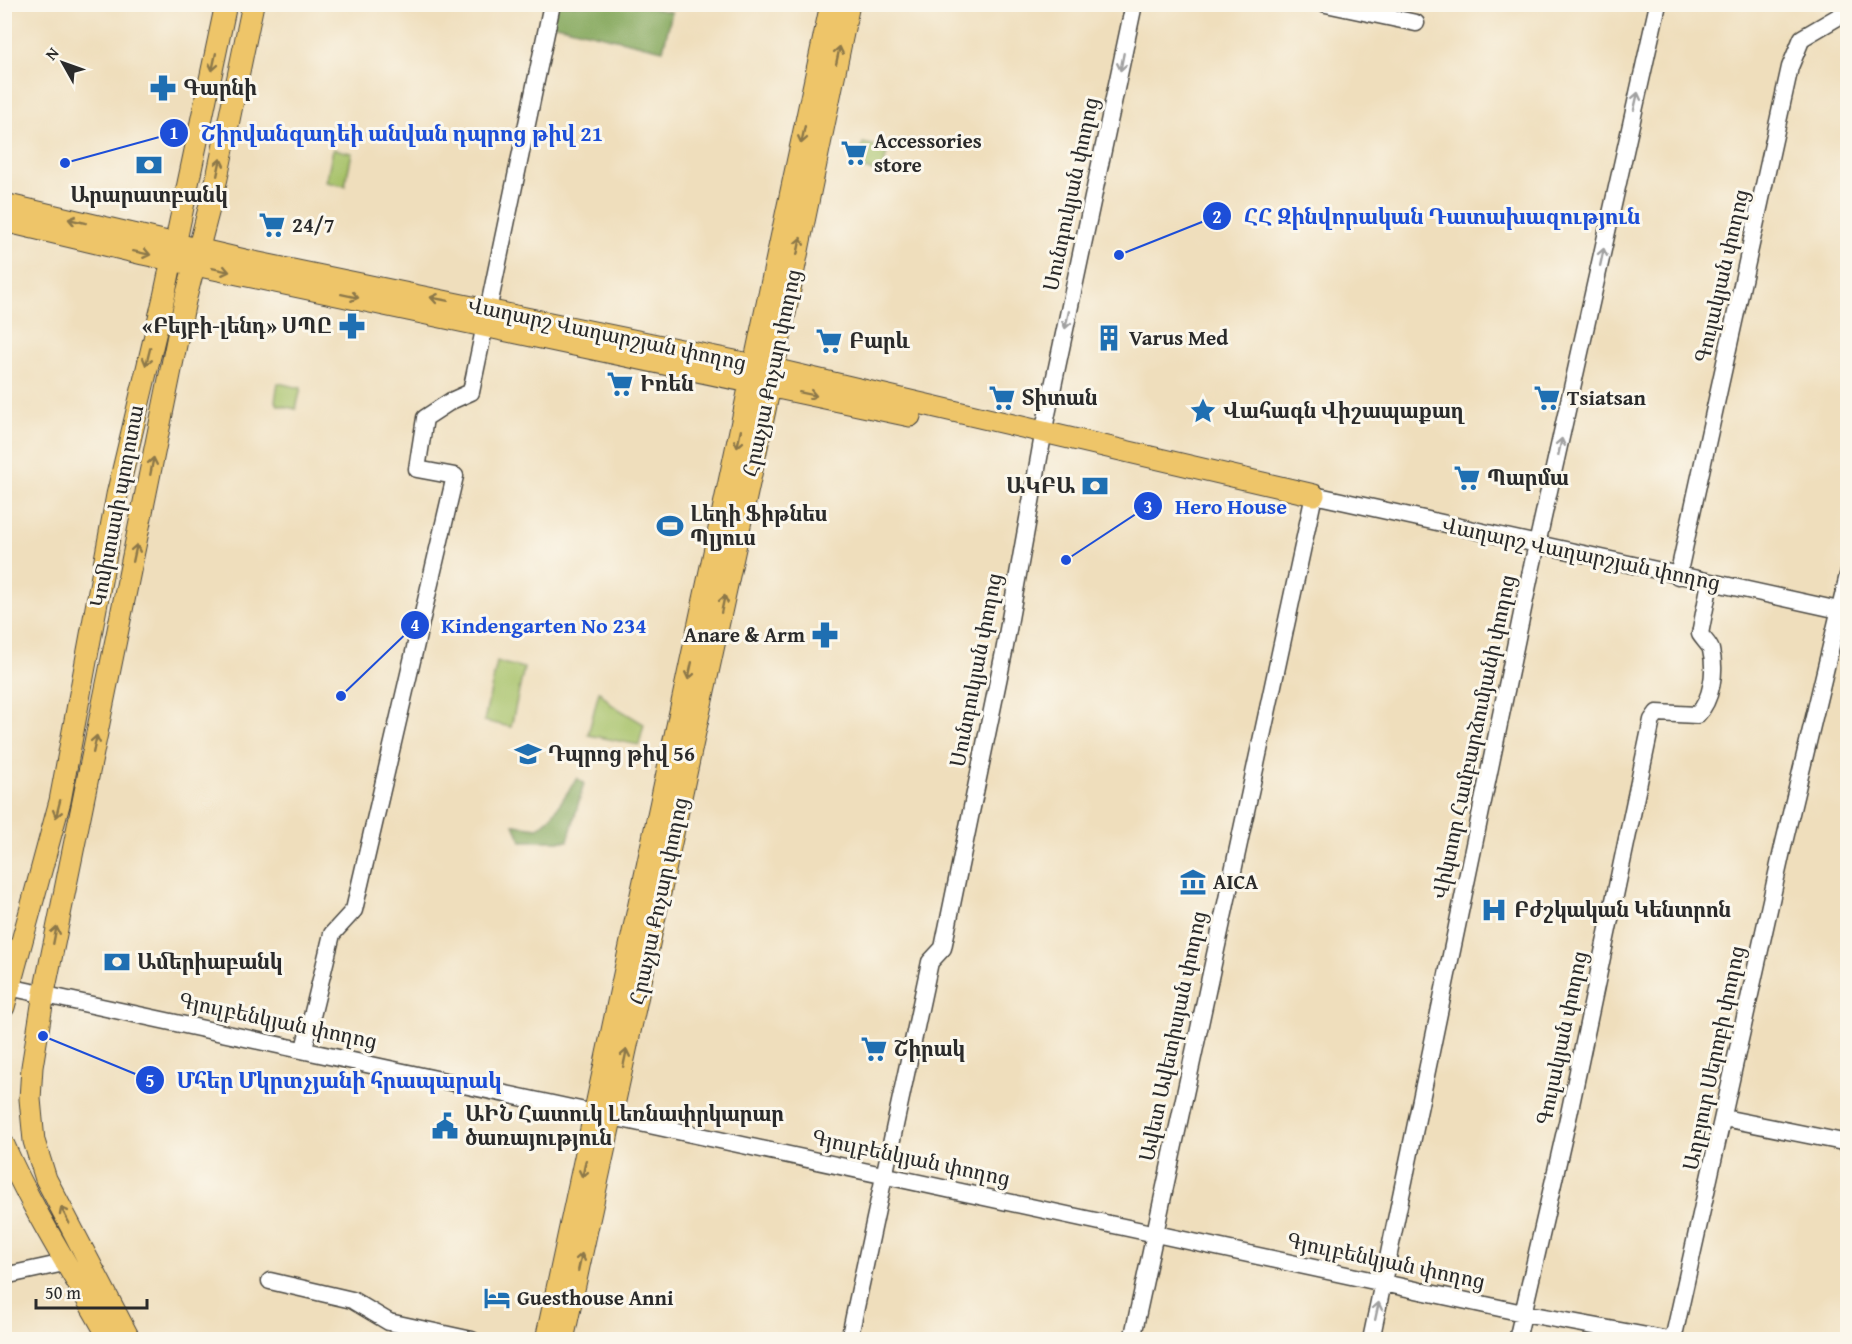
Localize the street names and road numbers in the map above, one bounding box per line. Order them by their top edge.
street label: Սունդուկյան փողոց [1035,94,1106,294]
street label: Գուլակյան փողոց [1686,186,1757,366]
street label: Հրաչյա Քոչար փողոց [734,266,809,480]
street label: Վաղարշ Վաղարշյան փողոց [465,289,749,378]
street label: Կոմիտասի պողոտա [82,402,151,610]
street label: Վաղարշ Վաղարշյան փողոց [1439,509,1723,598]
street label: Սունդուկյան փողոց [941,570,1010,770]
street label: Վիկտոր Համբարձումյանի փողոց [1424,572,1523,902]
street label: Հրաչյա Քոչար փողոց [621,794,696,1008]
street label: Ավետ Ավետիսյան փողոց [1131,908,1214,1164]
street label: Աղբյուր Սերոբի փողոց [1675,943,1752,1173]
street label: Գուլակյան փողոց [1528,948,1595,1128]
street label: Գյուլբենկյան փողոց [176,984,380,1057]
street label: Գյուլբենկյան փողոց [809,1121,1013,1194]
street label: Գյուլբենկյան փողոց [1284,1224,1488,1297]

